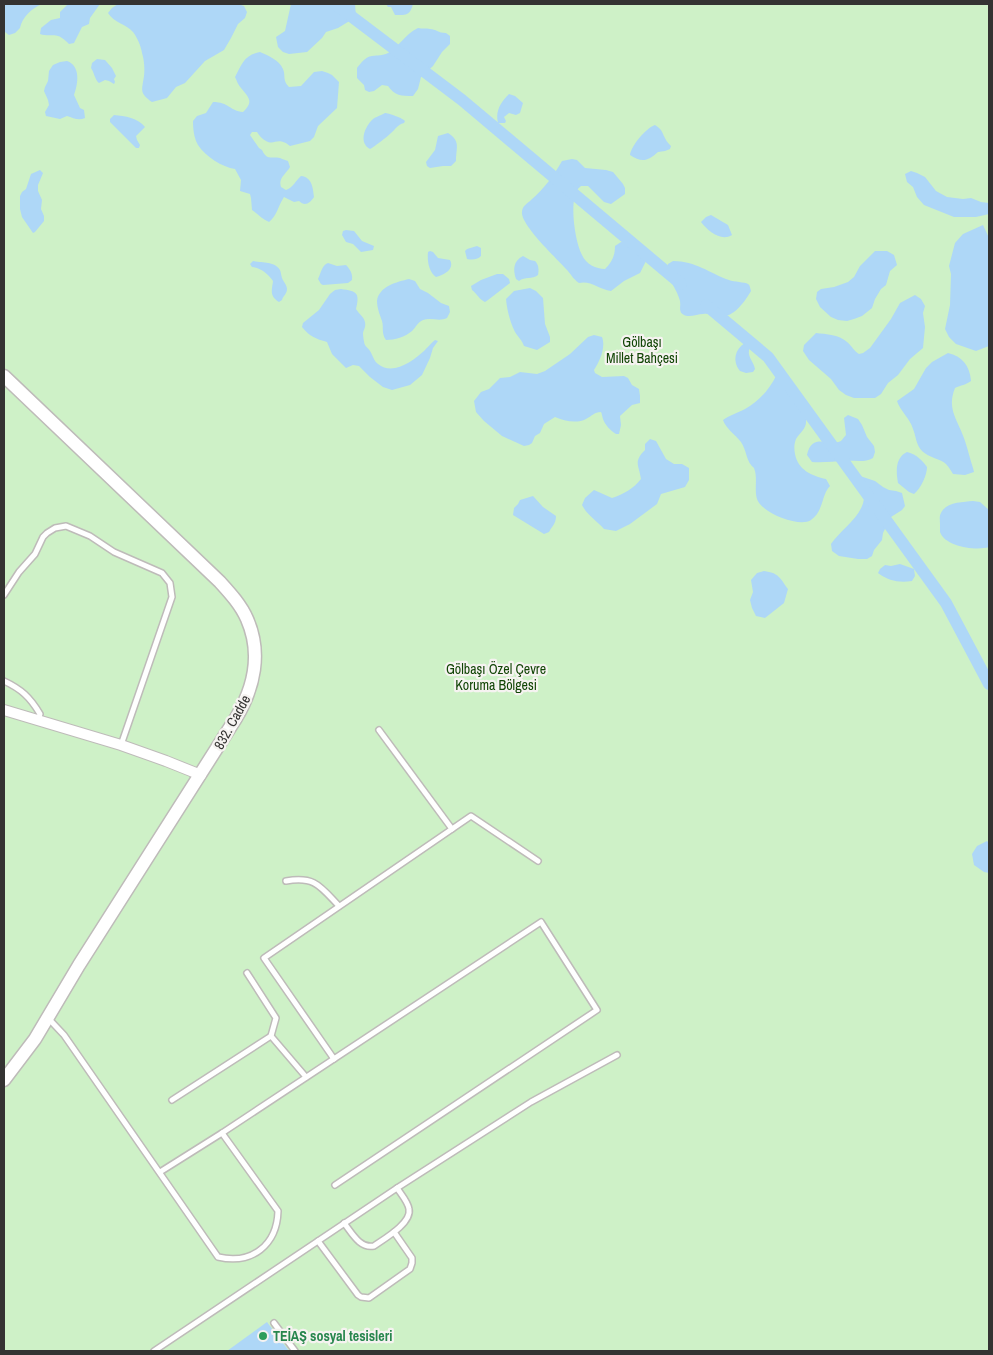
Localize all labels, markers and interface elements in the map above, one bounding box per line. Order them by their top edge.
park label: Gölbaşı Millet Bahçesi [606,333,678,367]
park label: Gölbaşı Özel Çevre Koruma Bölgesi [446,660,546,694]
street label: 832. Cadde [210,692,254,752]
place label: TEİAŞ sosyal tesisleri [273,1327,392,1345]
marker: TEİAŞ sosyal tesisleri [257,1330,269,1342]

